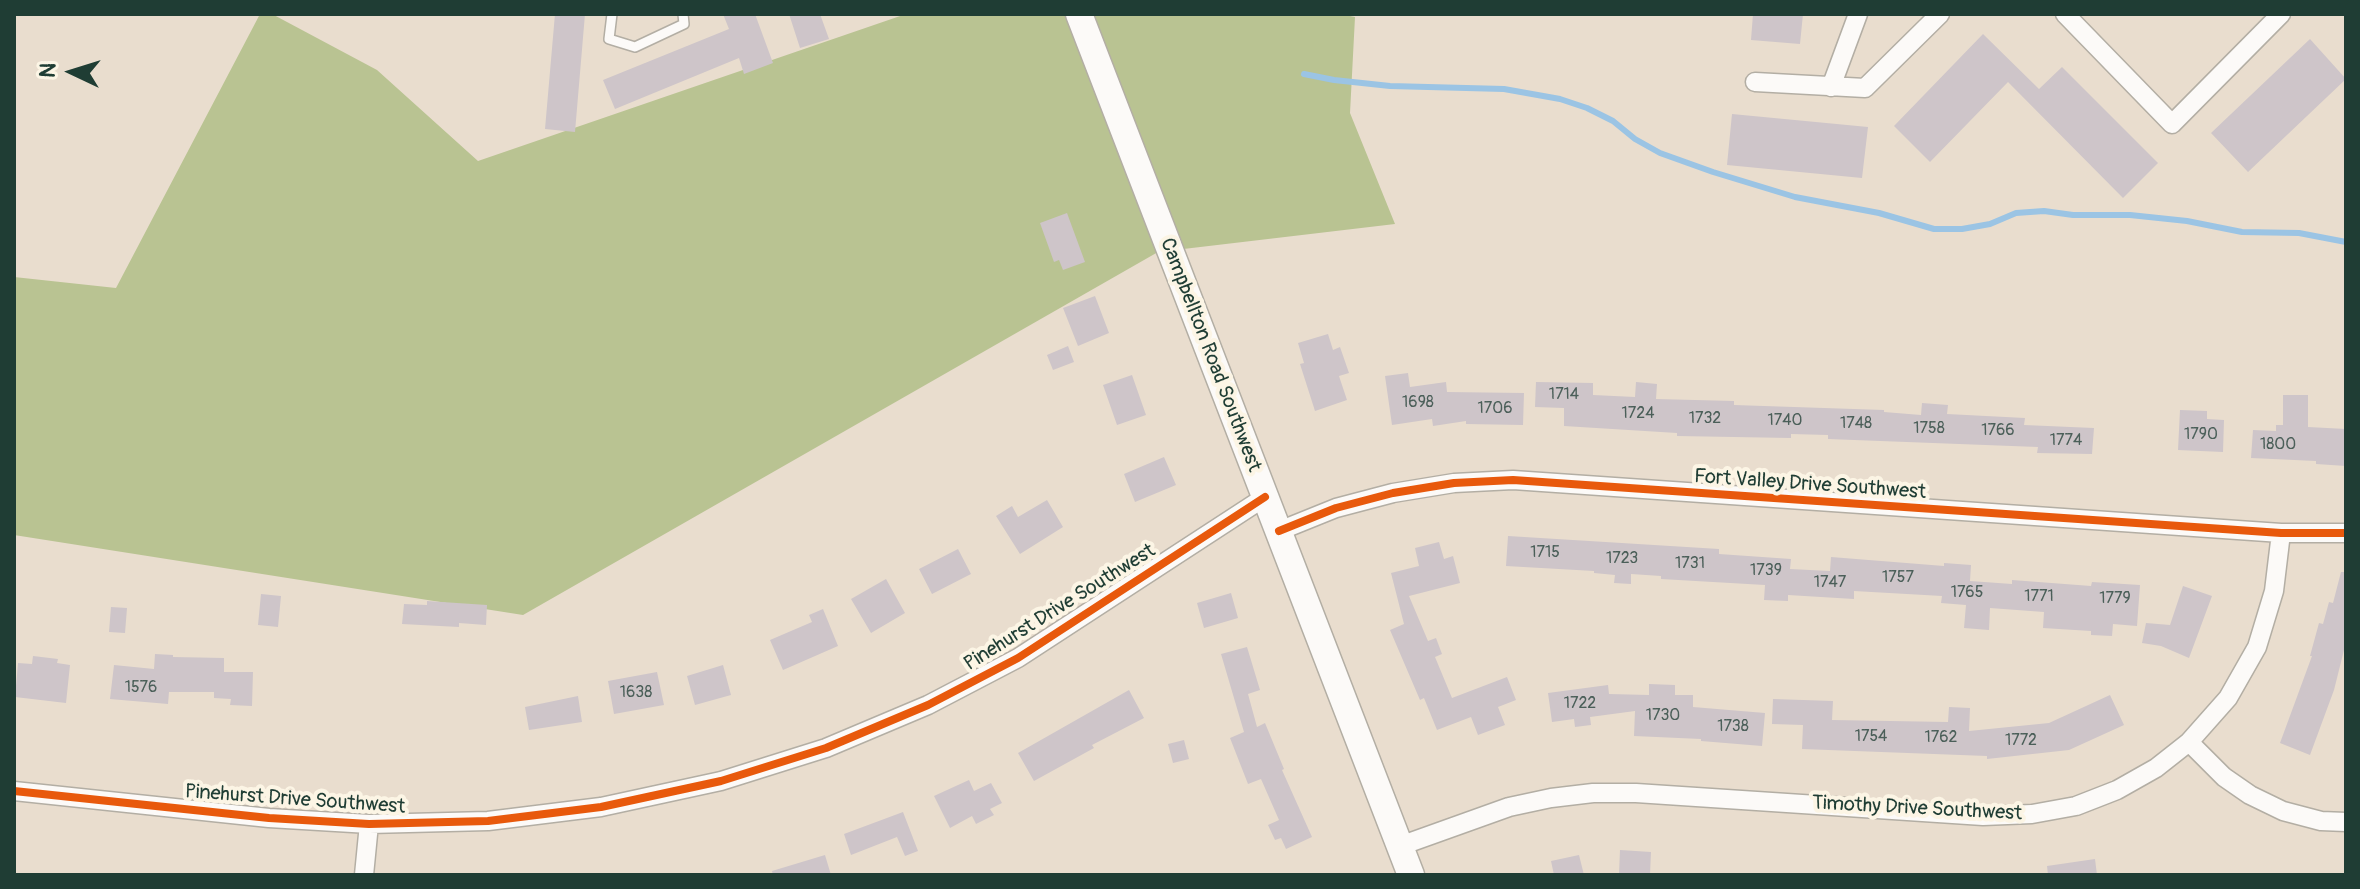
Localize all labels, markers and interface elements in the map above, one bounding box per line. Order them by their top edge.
north arrow [32,32,112,112]
text: N [34,62,63,79]
street label: Campbellton Road Southwest [1154,235,1266,475]
house number: 1714 [1549,385,1579,405]
house number: 1698 [1402,393,1434,413]
house number: 1706 [1478,399,1512,419]
house number: 1724 [1622,404,1654,424]
house number: 1732 [1689,409,1721,429]
house number: 1740 [1768,411,1802,431]
house number: 1748 [1840,414,1872,434]
house number: 1758 [1913,419,1945,439]
house number: 1766 [1981,421,2015,441]
house number: 1790 [2184,425,2218,445]
house number: 1774 [2050,431,2082,451]
house number: 1800 [2260,435,2296,455]
street label: Fort Valley Drive Southwest [1693,465,1927,505]
street label: Pinehurst Drive Southwest [960,539,1160,677]
house number: 1715 [1530,543,1560,563]
house number: 1723 [1606,549,1638,569]
house number: 1731 [1675,554,1705,574]
house number: 1739 [1750,561,1782,581]
house number: 1757 [1882,568,1914,588]
house number: 1747 [1814,573,1846,593]
house number: 1765 [1951,583,1983,603]
house number: 1771 [2024,587,2054,607]
house number: 1779 [2099,589,2131,609]
house number: 1576 [125,678,157,698]
house number: 1638 [620,683,652,703]
house number: 1722 [1564,694,1596,714]
house number: 1730 [1646,706,1680,726]
house number: 1738 [1717,717,1749,737]
house number: 1754 [1855,727,1887,747]
house number: 1762 [1925,728,1957,748]
house number: 1772 [2005,731,2037,751]
street label: Pinehurst Drive Southwest [184,780,406,820]
street label: Timothy Drive Southwest [1811,792,2023,826]

